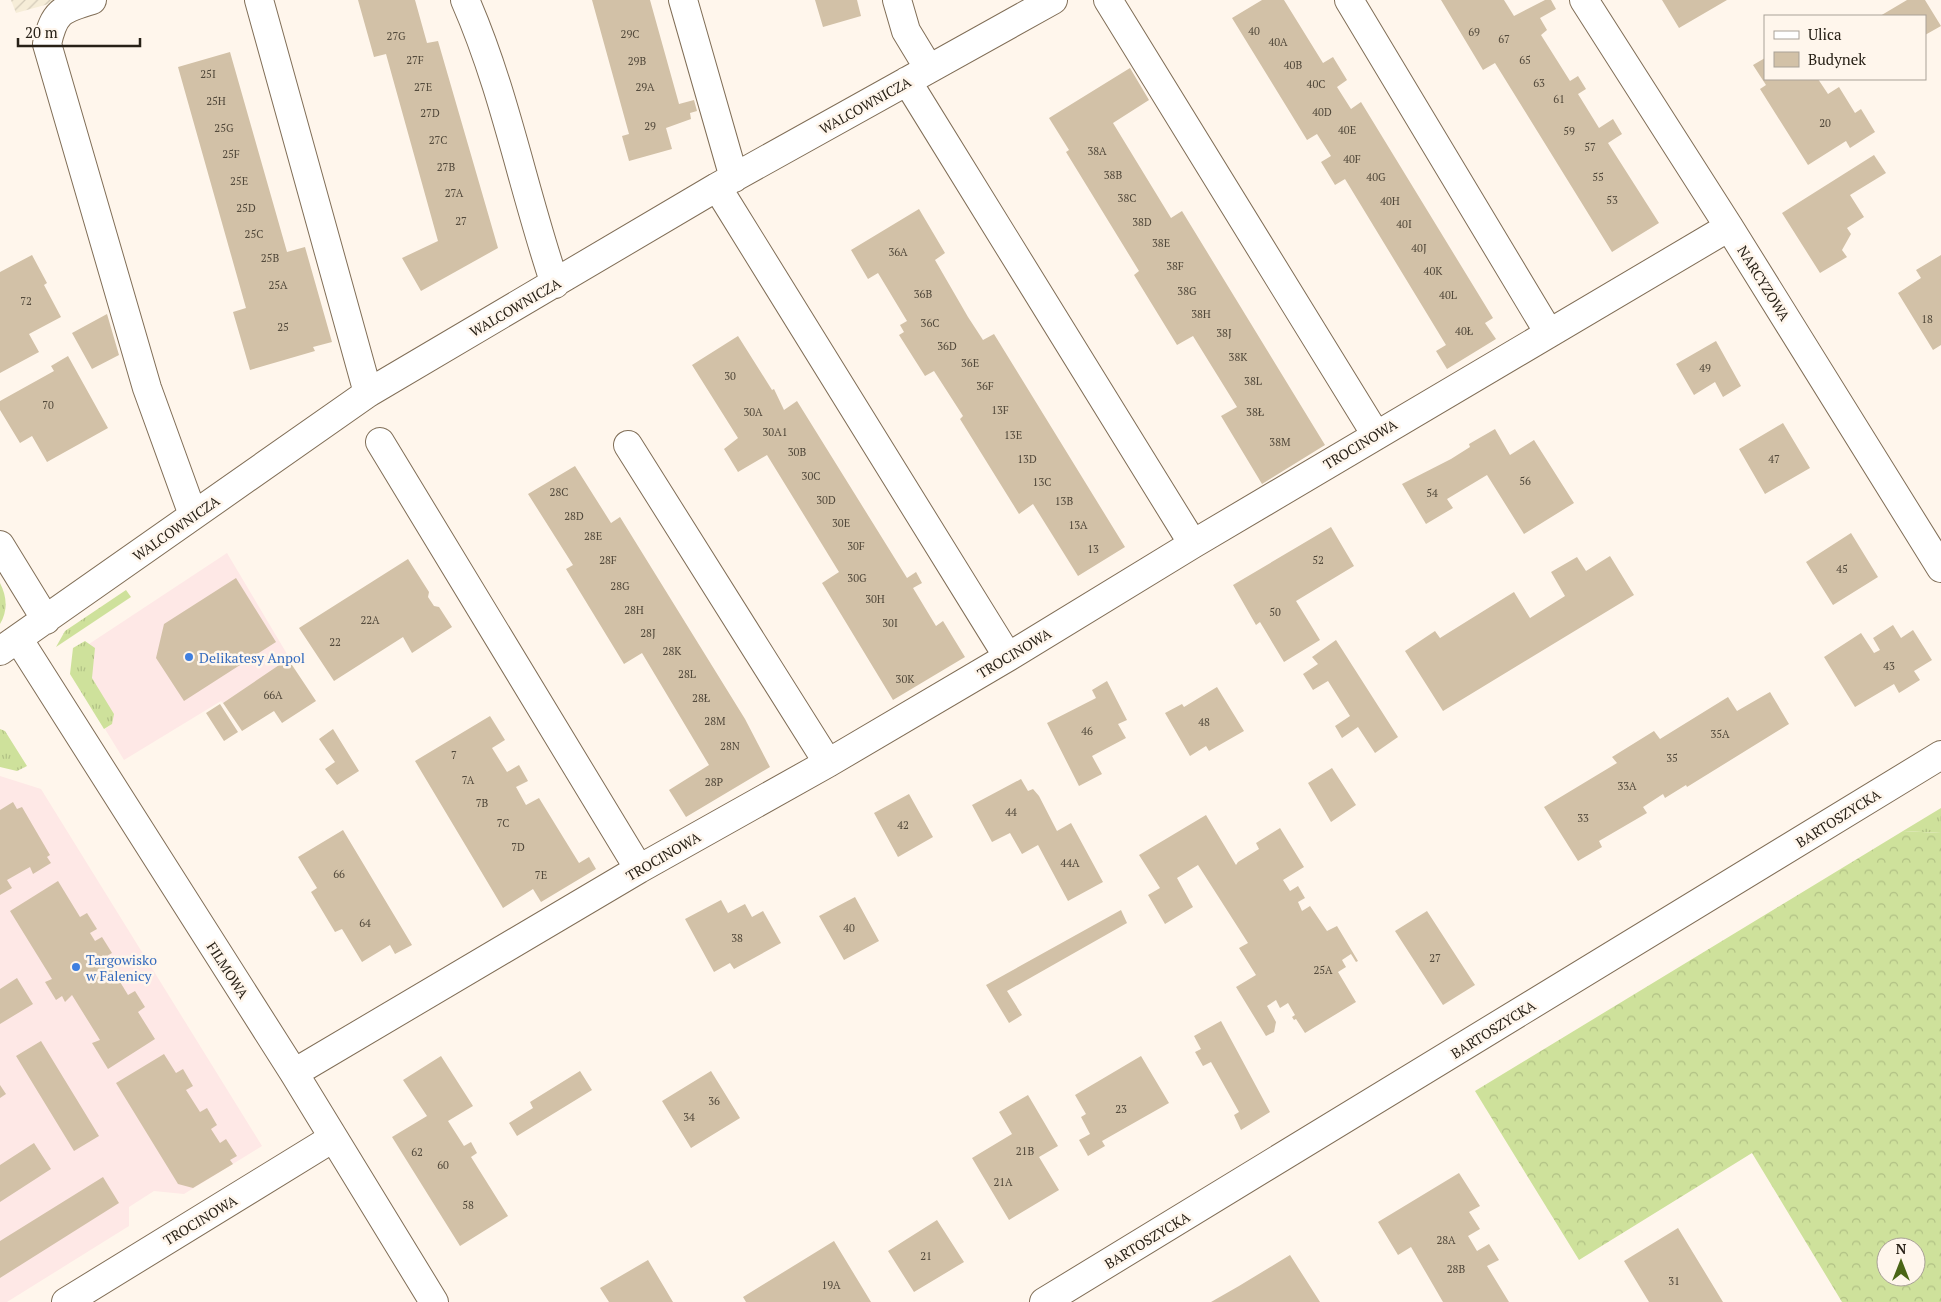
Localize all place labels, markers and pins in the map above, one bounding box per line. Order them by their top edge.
place label: Delikatesy Anpol [199,648,305,667]
marker: Delikatesy Anpol [183,651,195,663]
place label: Targowisko w Falenicy [85,950,157,985]
marker: Targowisko w Falenicy [70,961,82,973]

